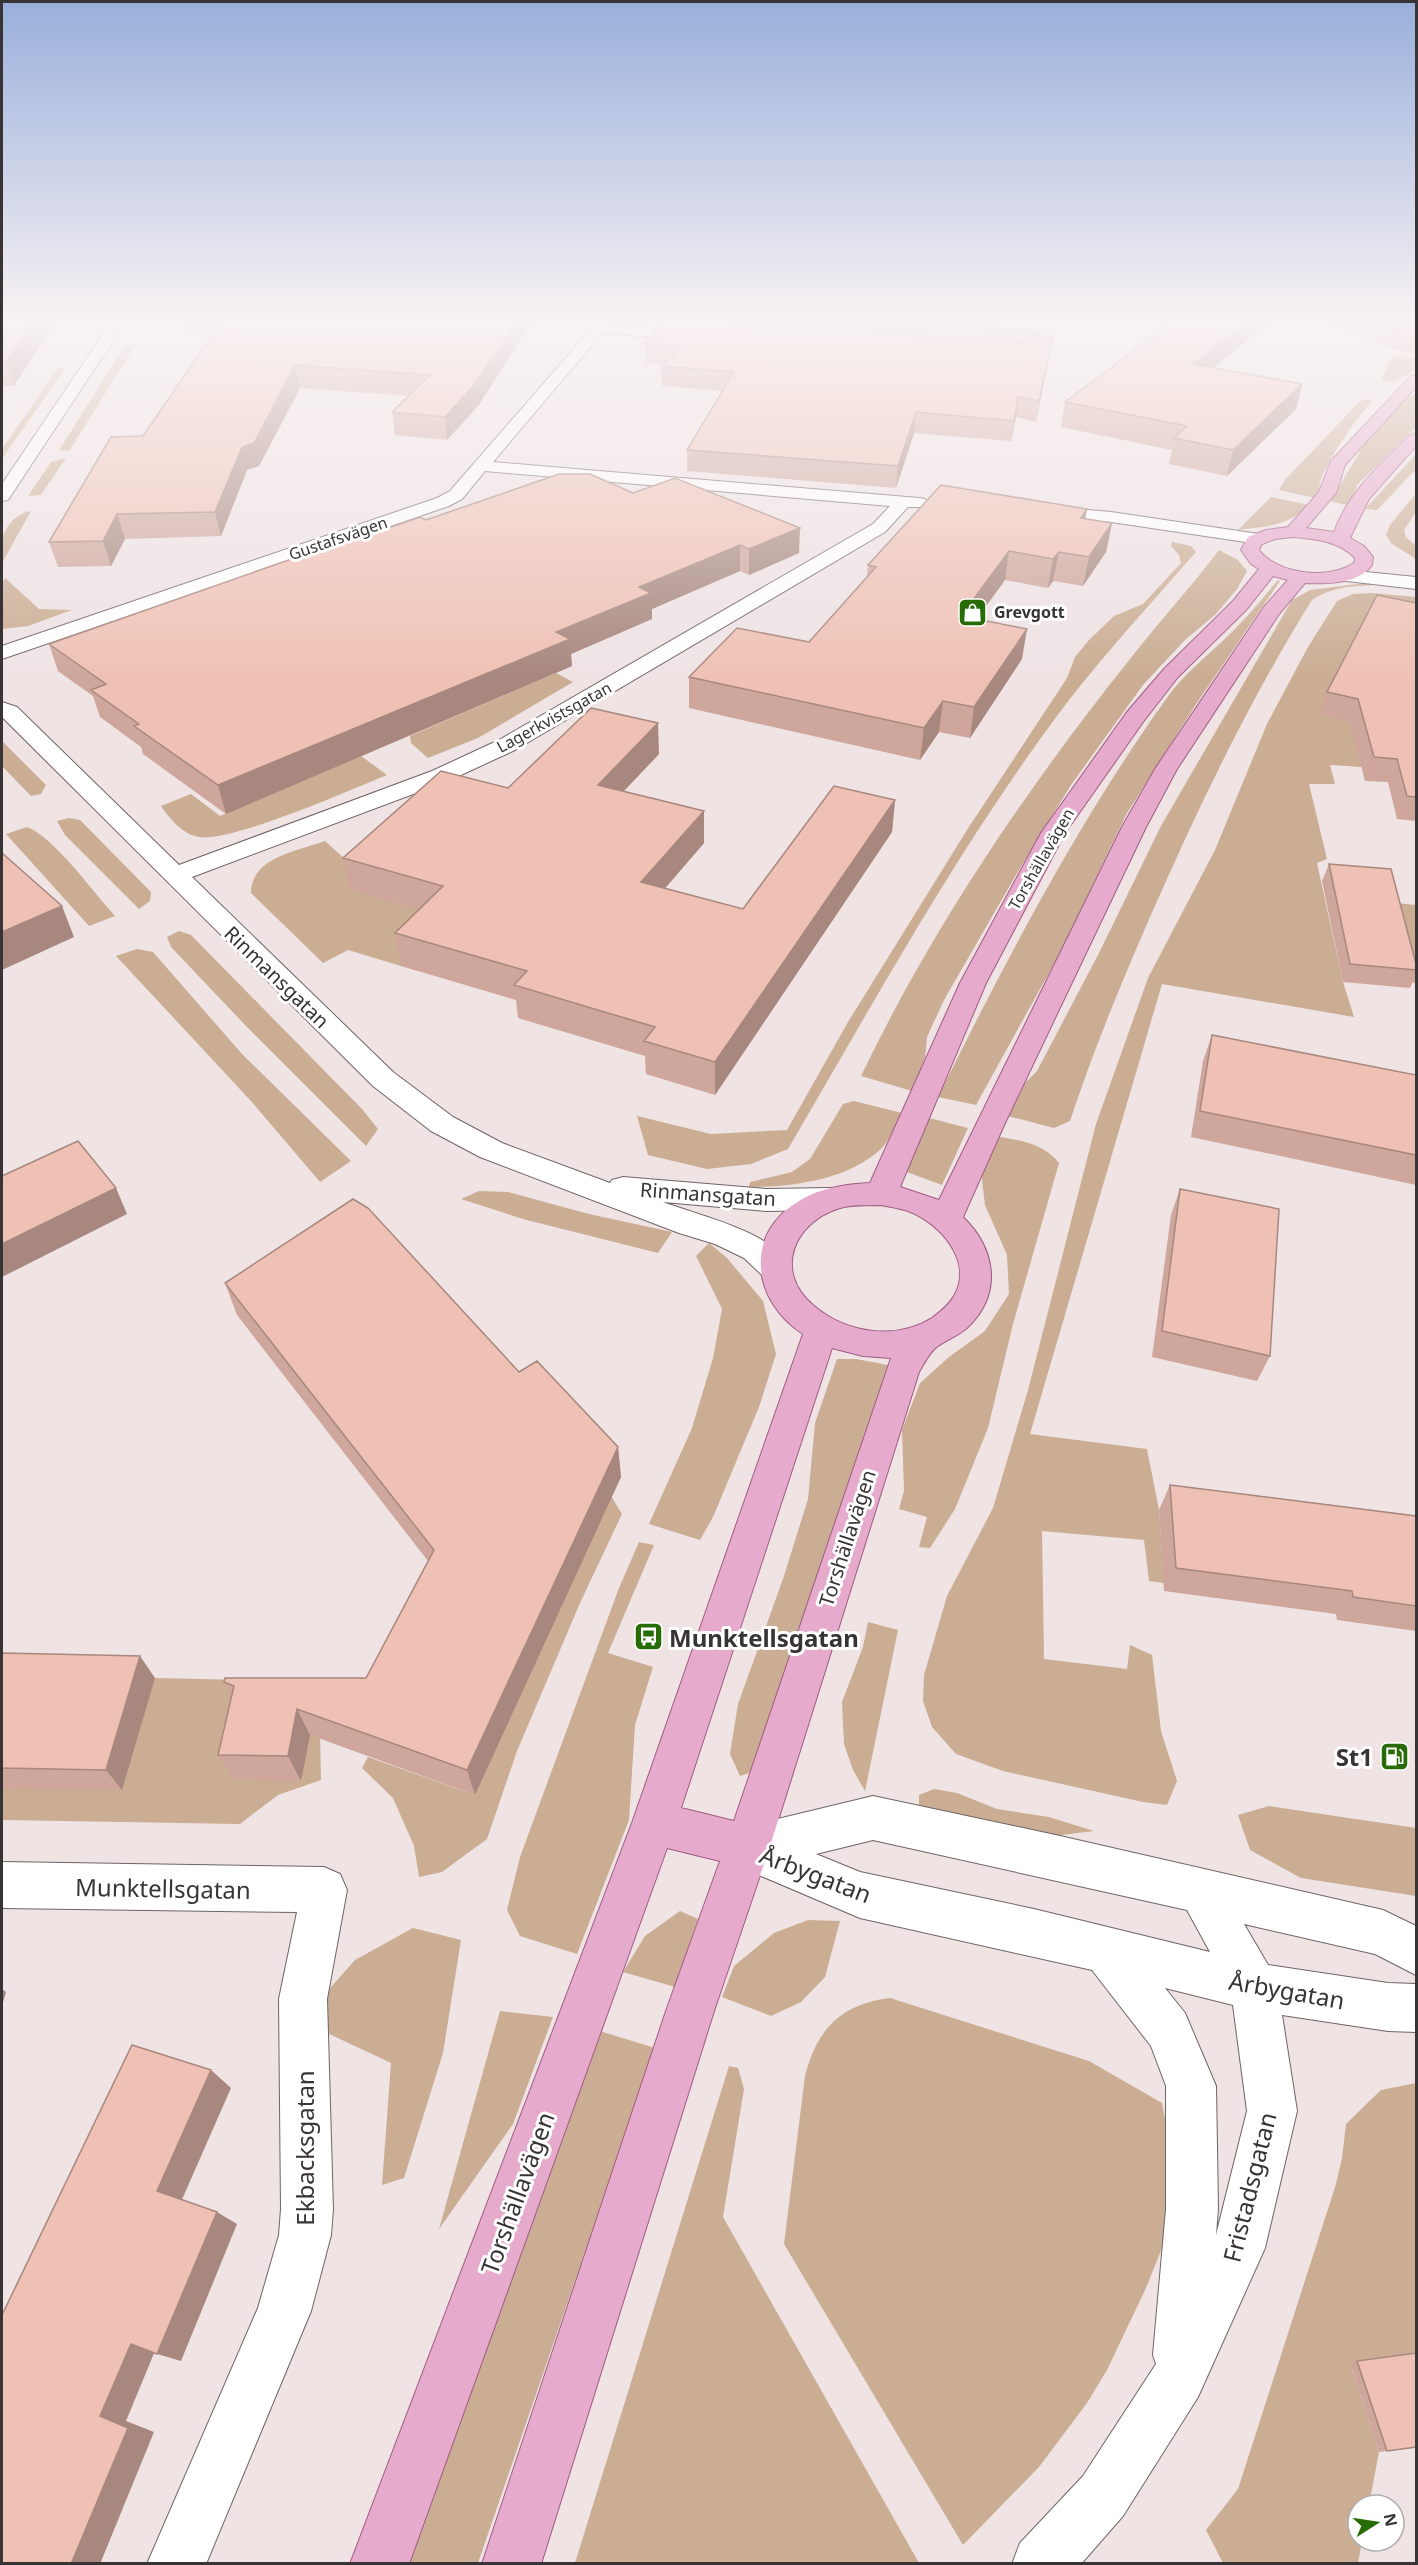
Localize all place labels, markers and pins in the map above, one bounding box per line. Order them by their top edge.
shop icon: Grevgott [957,596,989,628]
place label: Grevgott [994,601,1065,623]
bus stop icon: Munktellsgatan [632,1621,664,1653]
place label: Munktellsgatan [669,1621,859,1654]
place label: St1 [1336,1740,1373,1773]
fuel station icon: St1 [1378,1740,1410,1772]

